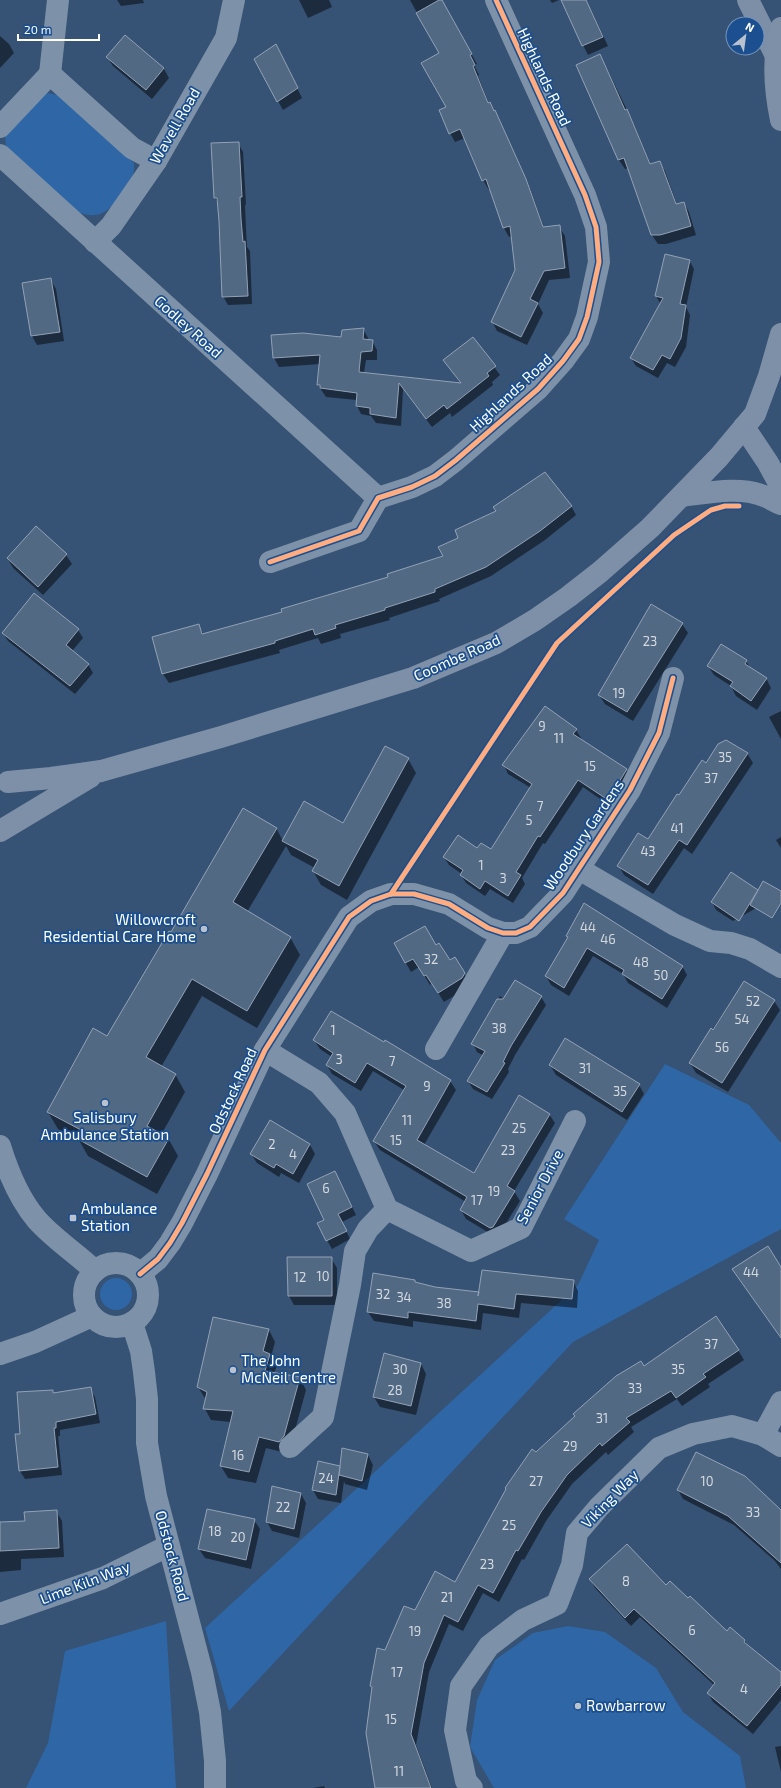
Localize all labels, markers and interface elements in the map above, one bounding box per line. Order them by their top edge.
scale bar [18,16,99,42]
north arrow [725,16,765,56]
text: N [743,19,757,34]
text: 20 m [24,22,51,36]
street label: Highlands Road [514,25,576,129]
street label: Wavell Road [145,84,203,167]
street label: Godley Road [151,291,226,361]
street label: Highlands Road [465,349,555,435]
street label: Coombe Road [410,630,503,684]
house number: 23 [643,633,657,649]
house number: 19 [613,685,625,701]
house number: 9 [538,718,546,734]
house number: 11 [554,730,564,746]
house number: 35 [718,749,732,765]
house number: 15 [584,758,596,774]
house number: 37 [704,770,718,786]
street label: Woodbury Gardens [539,775,627,893]
house number: 7 [537,798,544,814]
house number: 5 [526,812,533,828]
house number: 41 [670,820,684,836]
house number: 43 [640,843,656,859]
house number: 1 [478,857,484,873]
house number: 3 [499,870,507,886]
place label: Willowcroft Residential Care Home [43,910,196,945]
house number: 44 [580,919,596,935]
marker: Willowcroft Residential Care Home [199,924,209,934]
house number: 46 [600,931,616,947]
house number: 32 [424,951,438,967]
house number: 48 [633,954,649,970]
house number: 50 [654,967,668,983]
house number: 52 [746,993,760,1009]
house number: 54 [735,1011,749,1027]
house number: 38 [491,1020,507,1036]
house number: 1 [330,1022,336,1038]
house number: 56 [715,1039,729,1055]
street label: Odstock Road [204,1045,260,1137]
house number: 3 [335,1051,343,1067]
house number: 7 [389,1053,396,1069]
house number: 31 [579,1060,591,1076]
house number: 9 [423,1078,431,1094]
house number: 35 [613,1083,627,1099]
marker: Salisbury Ambulance Station [100,1098,110,1108]
place label: Salisbury Ambulance Station [41,1108,169,1143]
house number: 11 [402,1112,412,1128]
house number: 25 [512,1120,526,1136]
house number: 15 [390,1132,402,1148]
house number: 2 [268,1136,276,1152]
house number: 23 [501,1142,515,1158]
house number: 4 [289,1146,297,1162]
street label: Senior Drive [512,1146,566,1227]
house number: 6 [322,1180,330,1196]
house number: 19 [488,1183,500,1199]
house number: 17 [471,1192,483,1208]
place label: Ambulance Station [81,1199,157,1234]
marker: Ambulance Station [68,1213,78,1223]
house number: 44 [743,1264,759,1280]
house number: 10 [316,1268,330,1284]
house number: 12 [294,1269,306,1285]
house number: 32 [376,1286,390,1302]
house number: 34 [396,1289,412,1305]
house number: 38 [436,1295,452,1311]
house number: 37 [704,1336,718,1352]
place label: The John McNeil Centre [241,1351,336,1386]
house number: 30 [392,1361,408,1377]
house number: 35 [671,1361,685,1377]
marker: The John McNeil Centre [228,1365,238,1375]
house number: 33 [628,1380,642,1396]
house number: 28 [387,1382,403,1398]
house number: 31 [596,1410,608,1426]
house number: 29 [563,1438,577,1454]
house number: 16 [232,1447,244,1463]
street label: Viking Way [577,1465,642,1531]
house number: 24 [318,1470,334,1486]
house number: 27 [529,1473,543,1489]
house number: 10 [700,1473,714,1489]
house number: 22 [276,1499,290,1515]
house number: 33 [746,1504,760,1520]
street label: Odstock Road [152,1508,194,1603]
house number: 25 [502,1517,516,1533]
house number: 18 [208,1523,222,1539]
house number: 20 [230,1529,246,1545]
house number: 23 [480,1556,494,1572]
street label: Lime Kiln Way [37,1557,132,1608]
house number: 8 [622,1573,630,1589]
house number: 21 [441,1589,453,1605]
house number: 6 [688,1622,696,1638]
house number: 19 [409,1623,421,1639]
house number: 17 [391,1664,403,1680]
house number: 4 [740,1681,748,1697]
place label: Rowbarrow [586,1696,666,1714]
marker: Rowbarrow [573,1701,583,1711]
house number: 15 [385,1711,397,1727]
house number: 11 [394,1763,404,1779]

